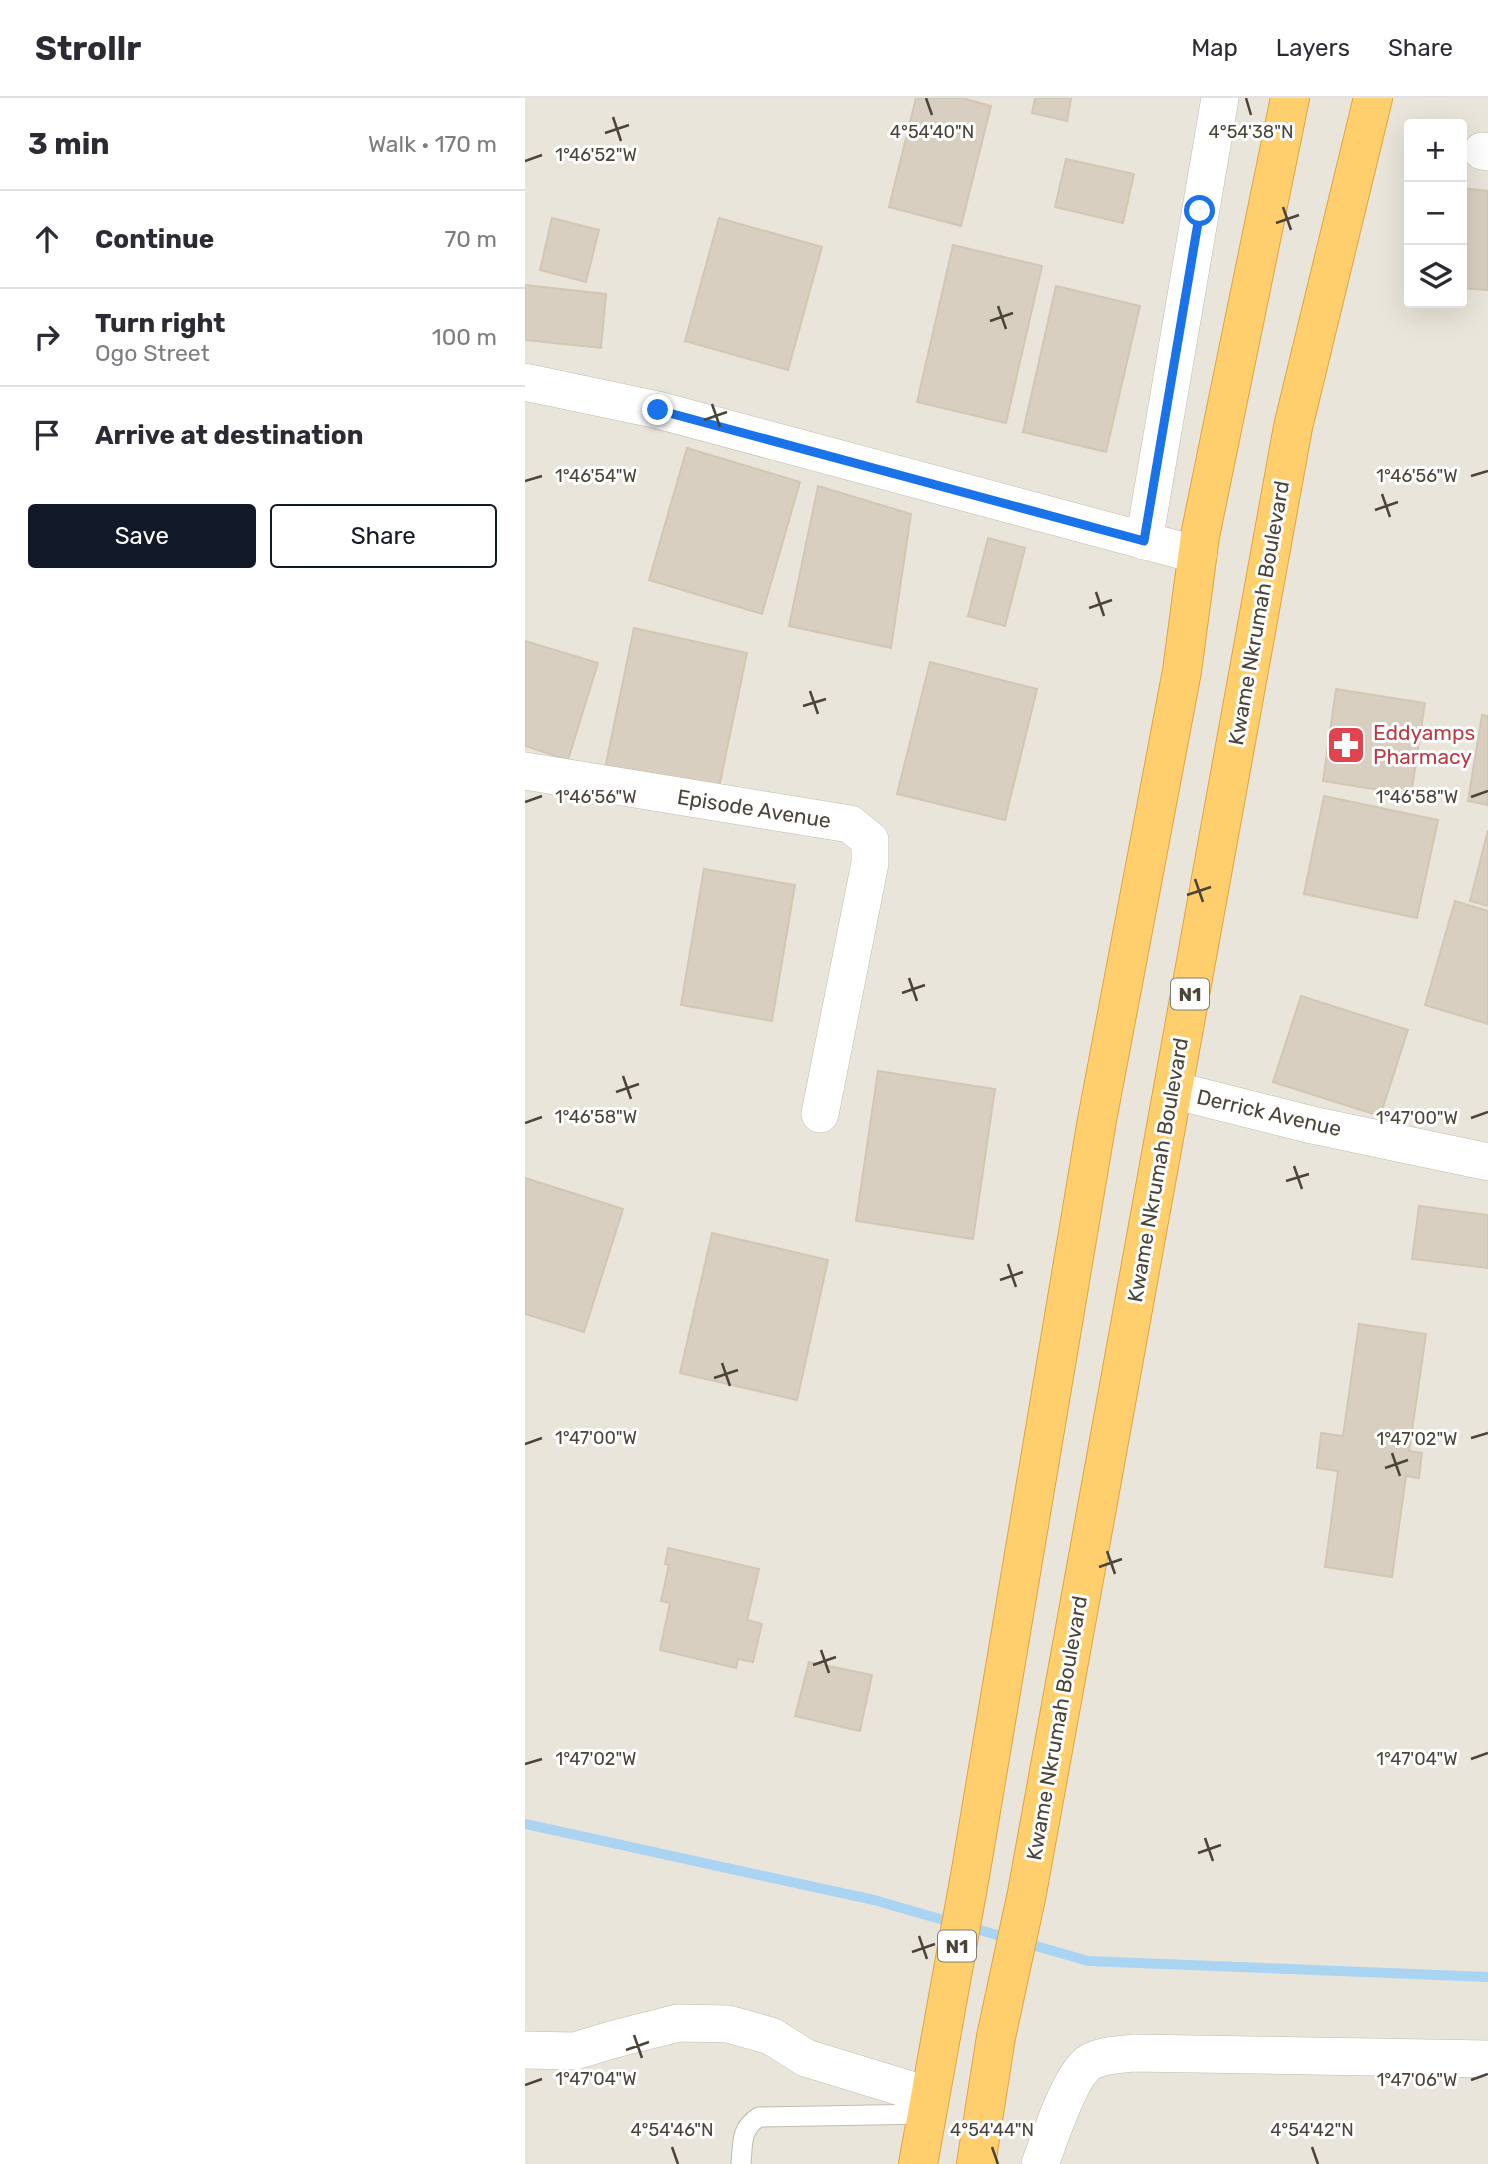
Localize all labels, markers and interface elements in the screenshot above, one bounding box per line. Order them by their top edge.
text: Strollr [35,29,141,68]
text: Map [1191,34,1238,62]
text: Layers [1276,34,1350,62]
text: Share [1388,34,1453,62]
map controls [1404,119,1467,308]
button: + [1404,119,1467,182]
text: 4°54'40"N [890,121,974,143]
text: 4°54'38"N [1208,121,1294,143]
text: 3 min [28,126,110,162]
text: Walk · 170 m [368,130,497,158]
text: 1°46'52"W [555,144,637,166]
button: − [1404,182,1467,245]
route start [1184,195,1215,226]
icon: ahead [28,220,66,258]
text: Continue [95,224,214,255]
text: 70 m [445,225,497,253]
button: layers [1404,245,1467,308]
text: Turn right [95,308,225,339]
icon: right [28,318,66,356]
text: 100 m [432,323,497,351]
text: Ogo Street [95,339,210,367]
route end [642,394,673,425]
icon: arrive [28,416,66,454]
text: Arrive at destination [95,420,363,451]
text: 1°46'54"W [555,465,637,487]
text: 1°46'56"W [1376,465,1458,487]
street label: Kwame Nkrumah Boulevard [1223,479,1294,747]
button: Save [28,504,256,568]
button: Share [270,504,497,568]
place label: Eddyamps Pharmacy [1373,720,1475,769]
pharmacy icon: Eddyamps Pharmacy [1325,724,1367,766]
street label: Episode Avenue [675,784,833,833]
text: 1°46'56"W [555,786,637,808]
text: 1°46'58"W [1376,786,1458,808]
road number: N1 [1171,978,1209,1010]
street label: Kwame Nkrumah Boulevard [1122,1036,1193,1304]
street label: Derrick Avenue [1194,1084,1344,1141]
text: 1°46'58"W [555,1106,637,1128]
text: 1°47'00"W [1376,1107,1458,1129]
text: 1°47'00"W [555,1427,637,1449]
text: 1°47'02"W [1376,1428,1458,1450]
street label: Kwame Nkrumah Boulevard [1021,1594,1092,1862]
text: 1°47'02"W [555,1748,637,1770]
text: 1°47'04"W [1376,1748,1458,1770]
road number: N1 [938,1930,976,1962]
text: 1°47'04"W [555,2068,637,2090]
text: 1°47'06"W [1377,2069,1457,2091]
text: 4°54'46"N [630,2119,714,2141]
text: 4°54'44"N [950,2119,1034,2141]
text: 4°54'42"N [1270,2119,1354,2141]

